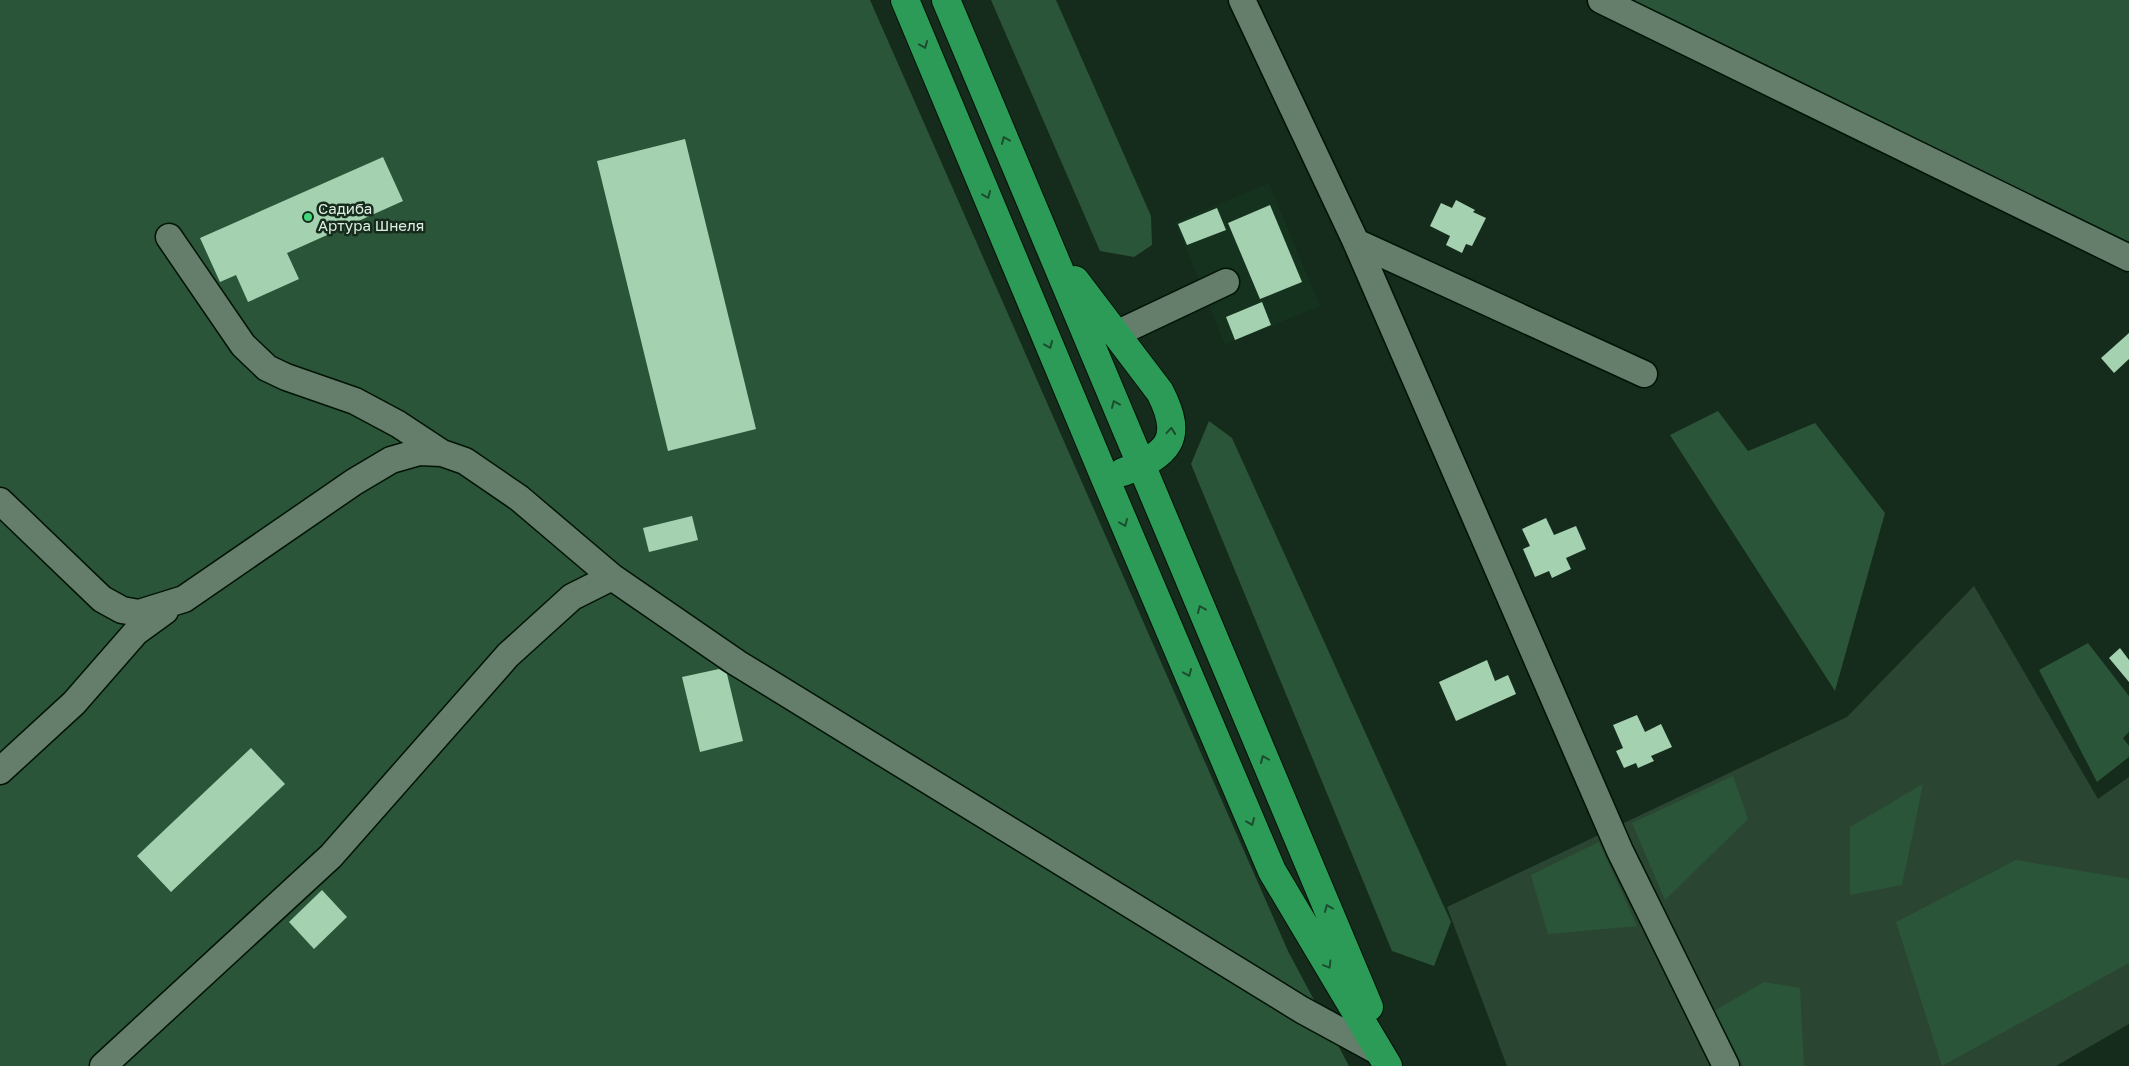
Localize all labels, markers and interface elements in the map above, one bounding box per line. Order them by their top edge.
one-way arrow [918,40,929,49]
one-way arrow [1000,136,1011,145]
one-way arrow [980,190,991,199]
place label: Садиба Артура Шнеля [318,199,424,234]
marker: Садиба Артура Шнеля [302,211,314,223]
one-way arrow [1043,340,1054,349]
one-way arrow [1111,400,1121,409]
one-way arrow [1165,426,1176,434]
one-way arrow [1118,518,1128,527]
one-way arrow [1197,605,1208,614]
one-way arrow [1181,668,1192,677]
one-way arrow [1260,755,1270,763]
one-way arrow [1245,817,1256,826]
one-way arrow [1323,904,1334,913]
one-way arrow [1322,960,1332,969]

